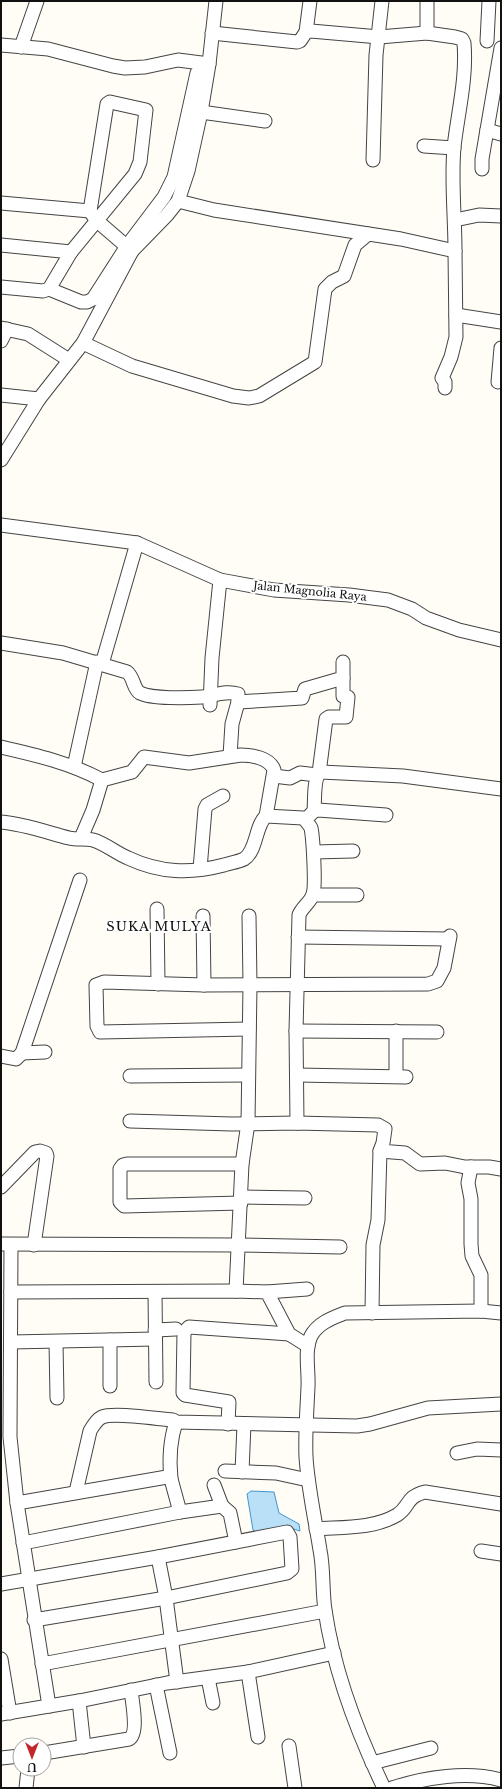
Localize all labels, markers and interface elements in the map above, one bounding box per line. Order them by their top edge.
street label: Jalan Magnolia Raya [251,578,368,604]
district label: SUKA MULYA [106,918,212,935]
north arrow [12,1737,52,1777]
text: U [27,1760,37,1774]

